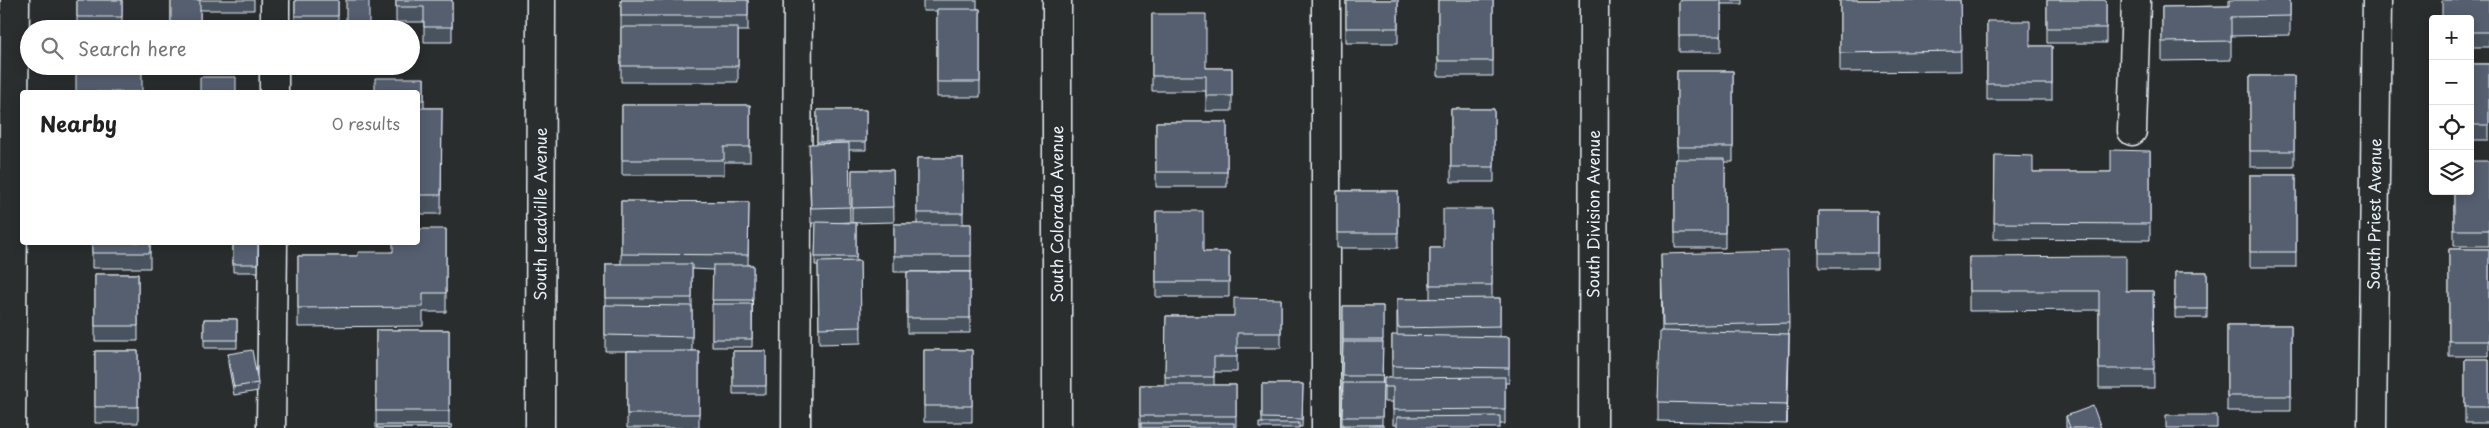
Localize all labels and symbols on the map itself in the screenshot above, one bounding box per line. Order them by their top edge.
street label: South Colorado Avenue [1044,125,1068,302]
street label: South Leadville Avenue [527,127,552,301]
street label: South Division Avenue [1580,130,1605,298]
street label: South Priest Avenue [2361,138,2386,290]

